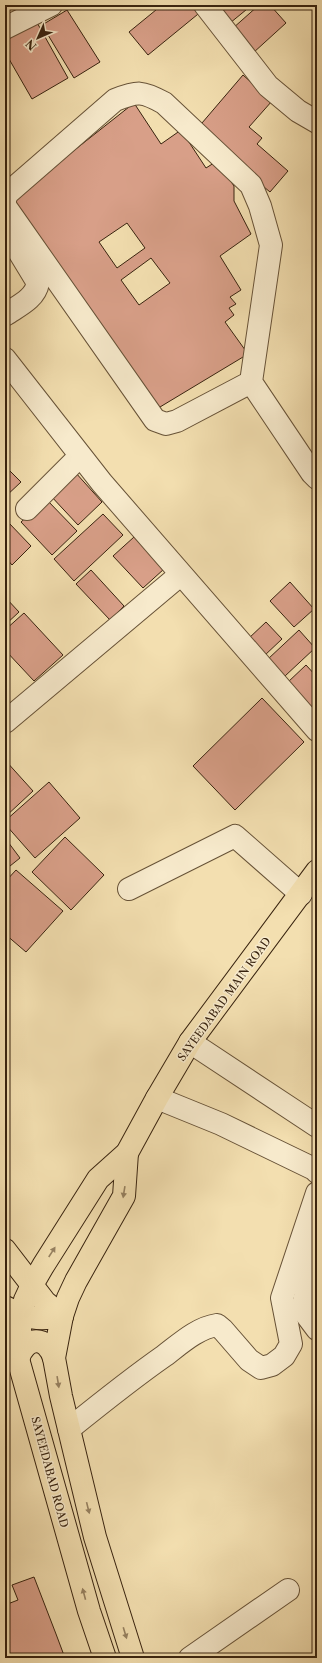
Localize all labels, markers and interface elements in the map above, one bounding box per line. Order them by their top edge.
north arrow [18,18,58,58]
text: N [22,36,39,53]
street label: SAYEEDABAD MAIN ROAD [174,934,274,1064]
one-way arrow [121,1185,127,1198]
one-way arrow [48,1247,56,1257]
one-way arrow [55,1376,61,1388]
street label: SAYEEDABAD ROAD [28,1415,72,1529]
one-way arrow [86,1502,92,1514]
one-way arrow [81,1588,87,1600]
one-way arrow [122,1627,128,1639]

